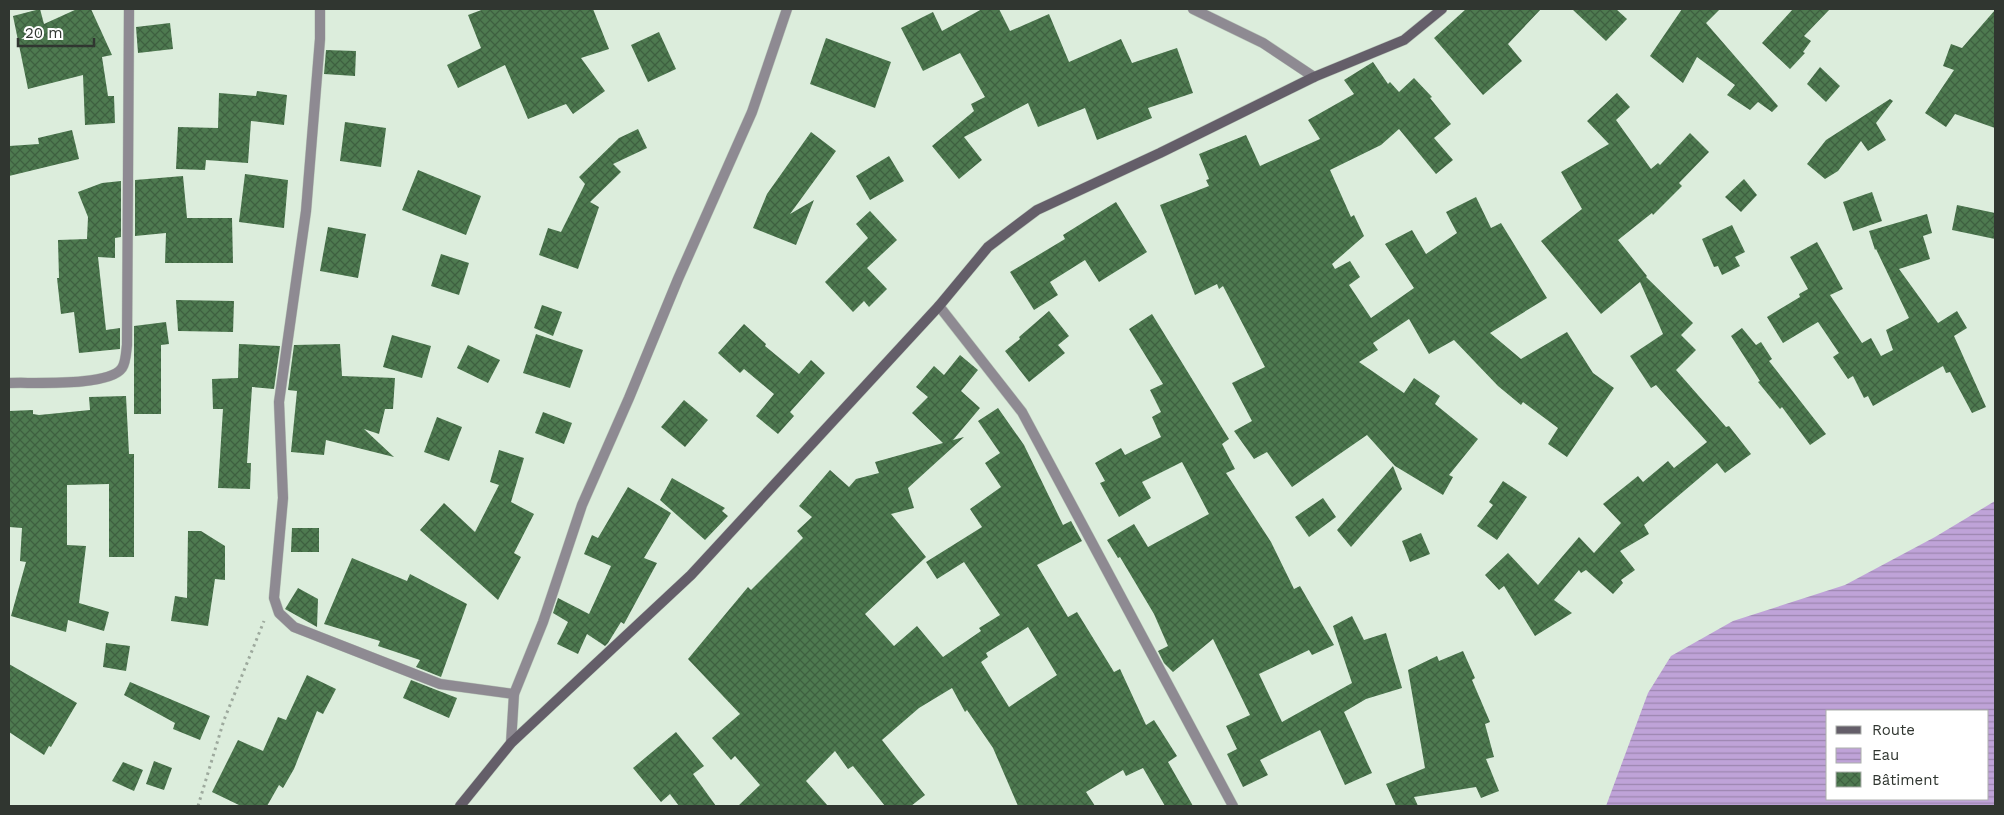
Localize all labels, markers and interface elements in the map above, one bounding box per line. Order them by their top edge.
scale bar [18,15,94,47]
text: 20 m [25,24,63,42]
legend [1826,710,1989,800]
text: Route [1872,721,1915,739]
text: Eau [1872,746,1899,764]
text: Bâtiment [1872,771,1939,789]

